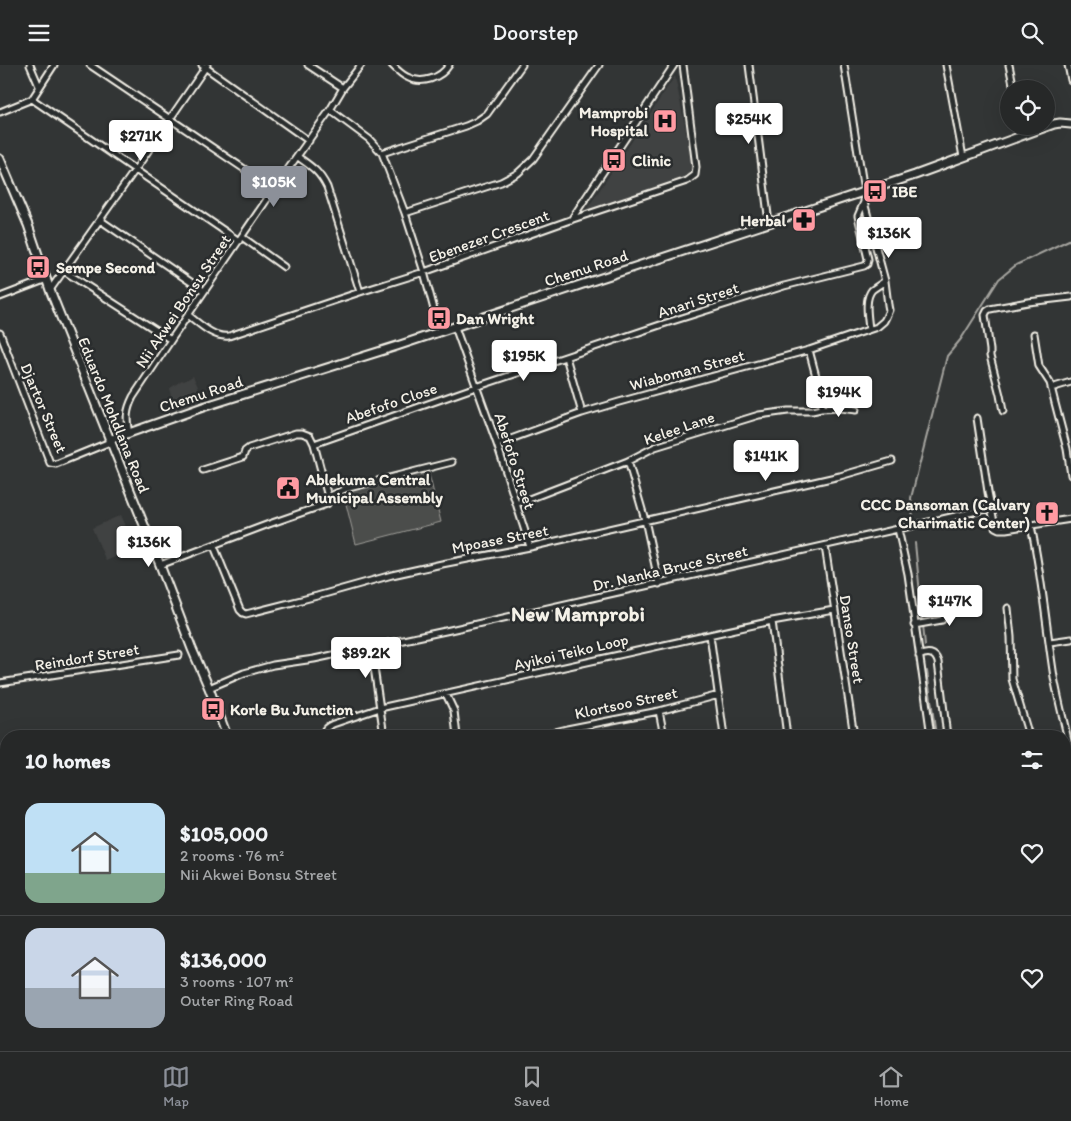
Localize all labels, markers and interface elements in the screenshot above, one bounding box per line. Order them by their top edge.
icon: menu [25,19,53,47]
text: Doorstep [492,19,579,46]
icon: search [1018,19,1046,47]
map controls [1000,80,1055,135]
button: locate [1000,80,1055,135]
place label: Mamprobi Hospital [579,103,648,141]
pin: $254K [714,103,784,145]
hospital icon: Mamprobi Hospital [652,108,678,134]
text: $254K [727,109,771,128]
pin: $271K [106,119,176,162]
text: $271K [120,126,162,145]
bus stop icon: Clinic [601,147,627,173]
place label: Clinic [632,151,672,170]
pin: $105K [239,165,309,208]
text: $105K [252,172,296,191]
bus stop icon: IBE [862,178,888,204]
place label: IBE [892,182,917,201]
street label: Ebenezer Crescent [426,205,552,267]
pharmacy icon: Herbal [791,207,817,233]
place label: Herbal [740,211,786,230]
pin: $136K [854,217,924,259]
text: $136K [868,223,910,242]
street label: Nii Akwei Bonsu Street [131,231,235,371]
street label: Chemu Road [542,245,631,290]
bus stop icon: Sempe Second [25,254,51,280]
place label: Sempe Second [56,258,156,278]
street label: Anari Street [655,278,741,322]
bus stop icon: Dan Wright [426,305,452,331]
place label: Dan Wright [456,309,534,329]
street label: Eduardo Mohdlana Road [74,334,154,496]
pin: $195K [489,339,559,382]
text: $195K [503,346,545,365]
street label: Wiaboman Street [627,346,747,394]
street label: Djartor Street [17,360,71,456]
street label: Chemu Road [157,371,246,416]
pin: $194K [804,375,874,418]
street label: Abefofo Close [343,378,439,428]
text: $194K [817,382,861,401]
street label: Kelee Lane [641,407,717,449]
street label: Abefofo Street [490,410,540,512]
pin: $141K [731,439,801,482]
text: $141K [745,446,787,465]
place label: Ablekuma Central Municipal Assembly [305,470,443,508]
public building icon: Ablekuma Central Municipal Assembly [275,475,301,501]
place label: CCC Dansoman (Calvary Charimatic Center) [860,495,1030,533]
church icon: CCC Dansoman (Calvary Charimatic Center) [1034,500,1060,526]
street label: Mpoase Street [450,520,550,558]
pin: $136K [114,525,184,568]
text: $136K [128,532,170,551]
street label: Dr. Nanka Bruce Street [590,541,750,595]
pin: $147K [915,585,985,627]
text: $147K [928,591,972,610]
street label: Danso Street [836,593,868,685]
district label: New Mamprobi [511,601,645,627]
street label: Ayikoi Teiko Loop [512,630,630,674]
pin: $89.2K [325,637,407,679]
street label: Reindorf Street [33,639,141,675]
text: $89.2K [342,643,390,662]
street label: Klortsoo Street [573,683,679,723]
bus stop icon: Korle Bu Junction [200,696,226,722]
place label: Korle Bu Junction [230,700,354,719]
icon: filters [1018,746,1046,774]
text: 10 homes [25,748,111,773]
text: $105,000 [180,821,268,846]
icon: home [65,823,125,883]
icon: heart [1018,839,1046,867]
text: 2 rooms · 76 m² [180,846,284,865]
text: Nii Akwei Bonsu Street [180,865,337,884]
text: $136,000 [180,947,267,972]
icon: home [65,948,125,1008]
icon: heart [1018,964,1046,992]
text: 3 rooms · 107 m² [180,972,293,991]
text: Outer Ring Road [180,991,293,1010]
tab: Map [162,1063,190,1110]
tab: Saved [514,1063,550,1110]
tab: Home [874,1063,909,1110]

